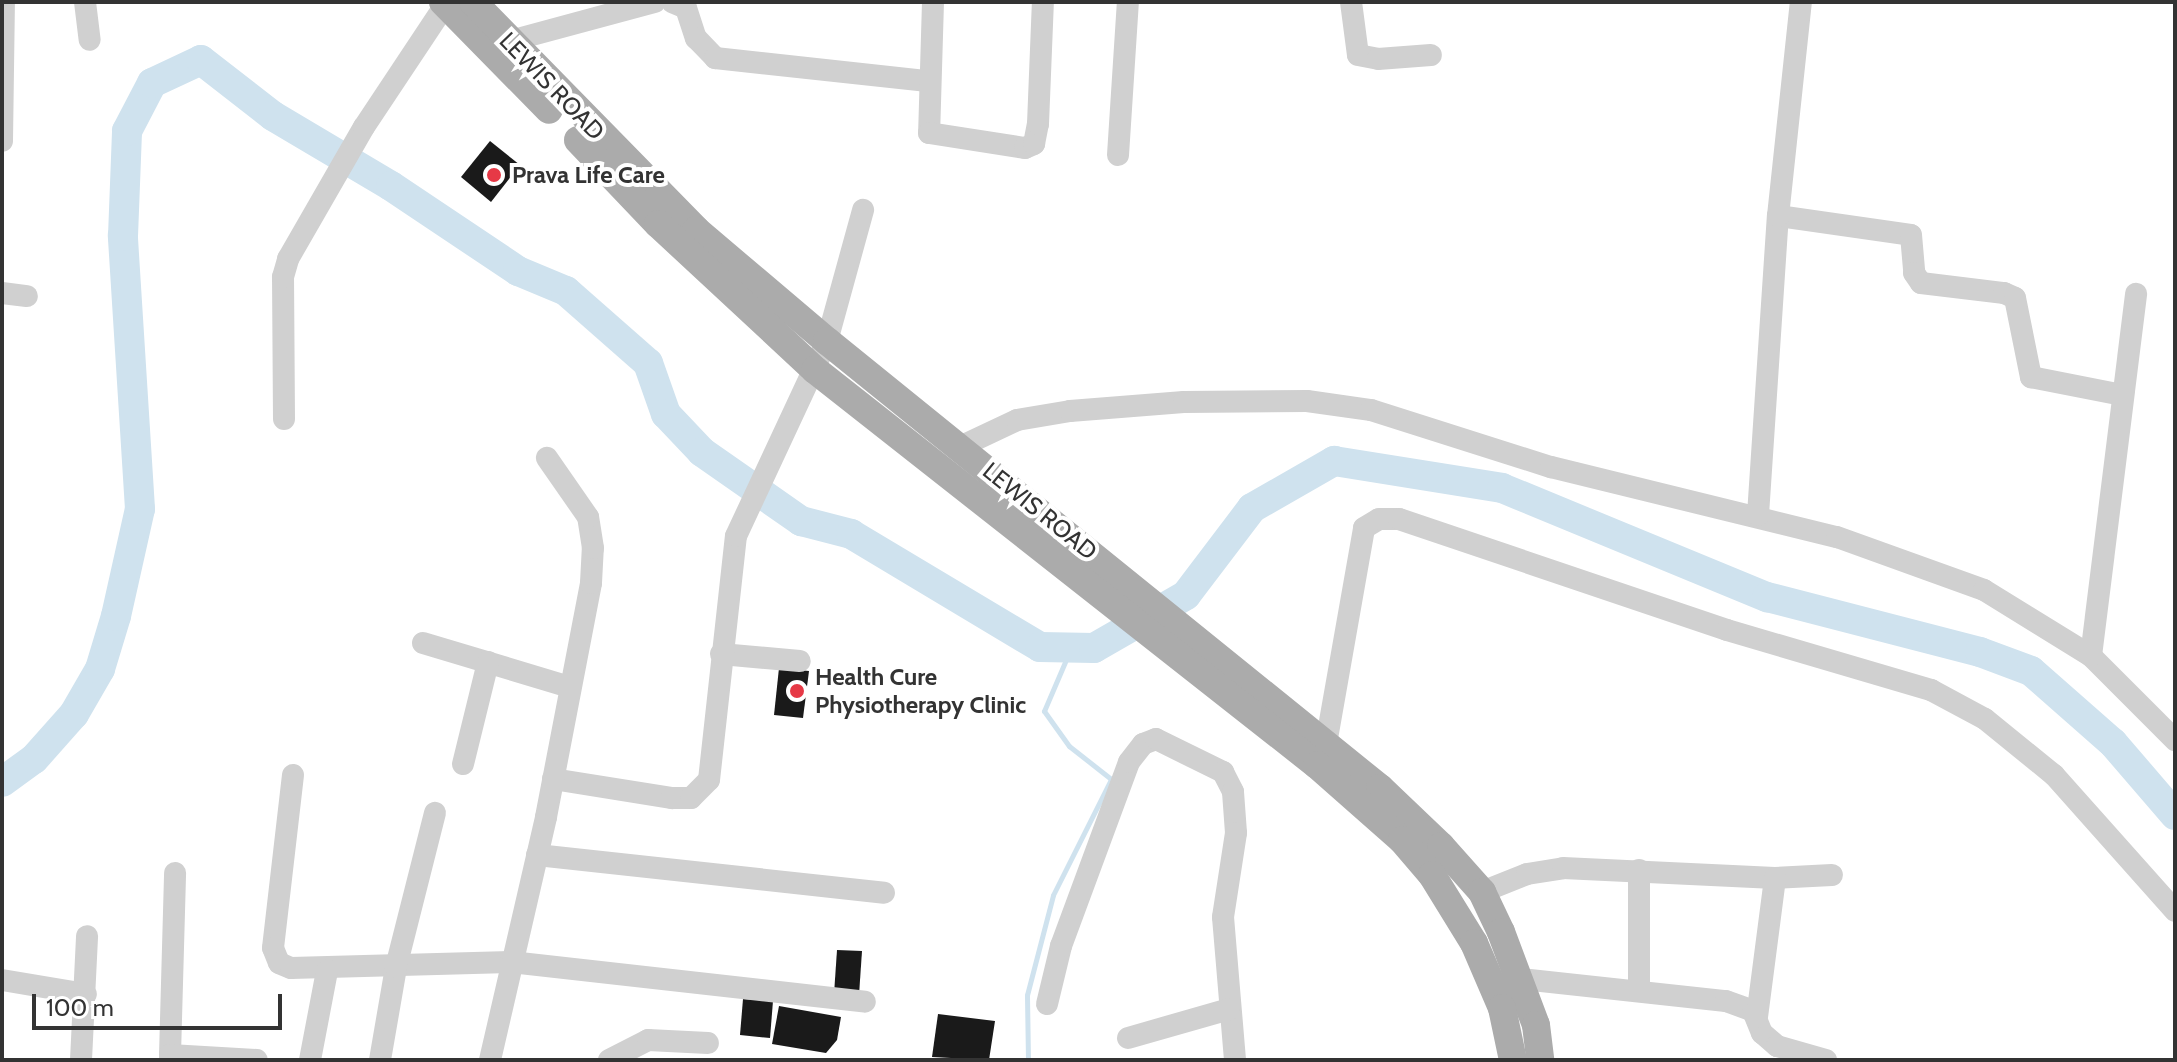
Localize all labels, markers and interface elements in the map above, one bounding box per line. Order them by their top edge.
street label: LEWIS ROAD [494,26,610,146]
place label: Prava Life Care [512,161,665,189]
marker: Prava Life Care [483,164,505,186]
street label: LEWIS ROAD [977,456,1103,566]
place label: Health Cure Physiotherapy Clinic [815,663,1026,719]
marker: Health Cure Physiotherapy Clinic [786,680,808,702]
scale bar [36,978,286,1028]
text: 100 m [46,993,114,1022]

